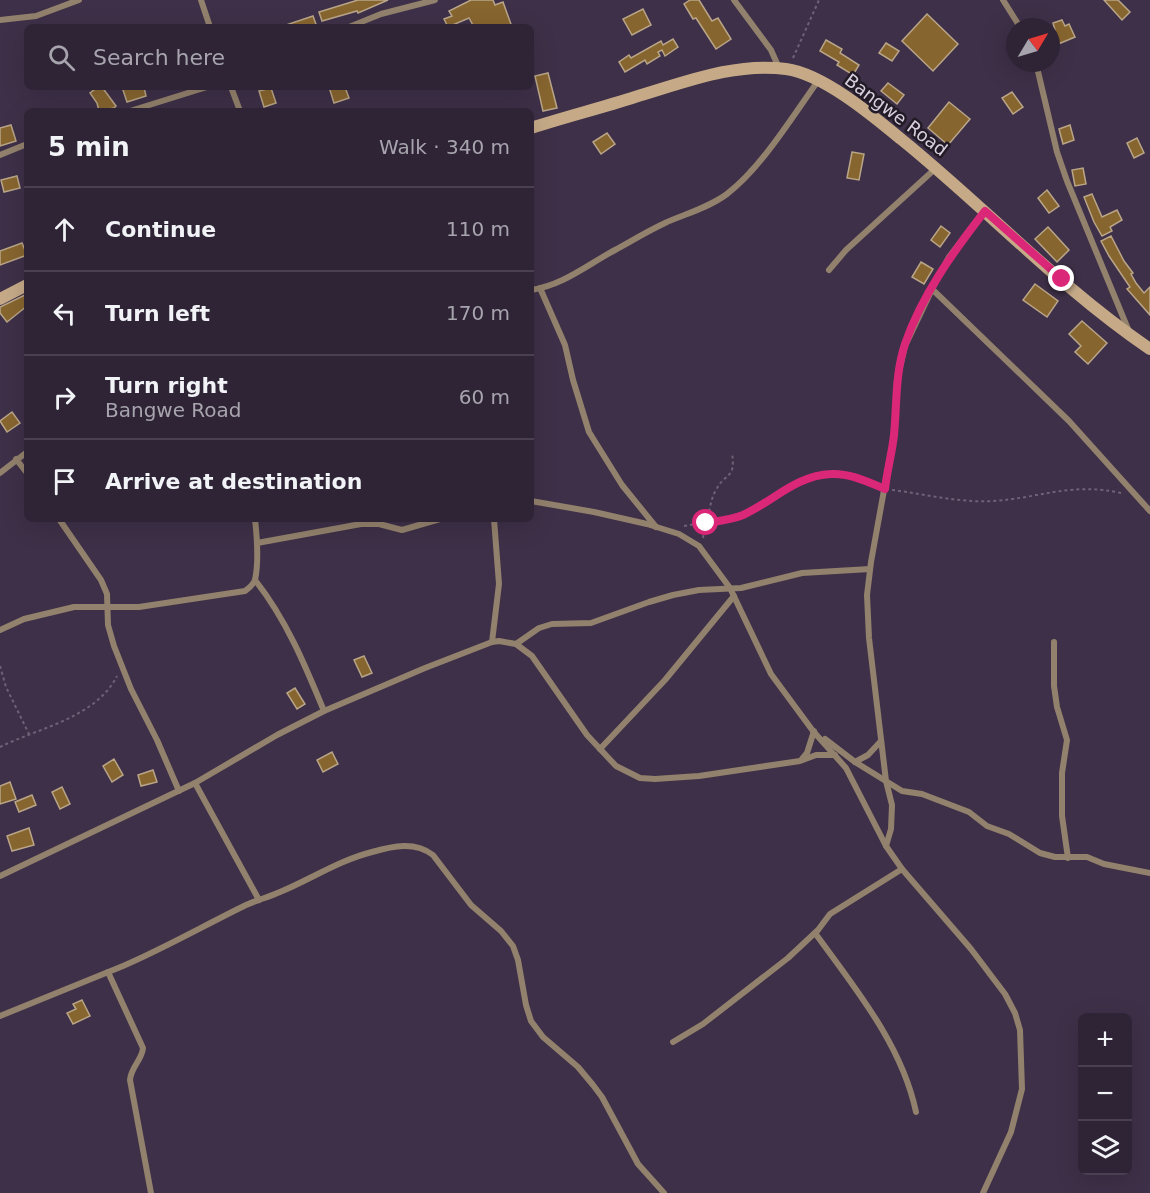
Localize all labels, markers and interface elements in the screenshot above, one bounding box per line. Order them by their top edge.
north arrow [1006,18,1060,72]
search box [24,24,534,90]
icon: search [45,41,78,74]
text: Search here [93,45,225,70]
street label: Bangwe Road [841,69,952,160]
text: 5 min [48,132,130,162]
text: Walk · 340 m [379,135,510,159]
icon: ahead [48,213,81,246]
text: Continue [105,217,216,242]
text: 110 m [446,217,510,241]
route end [1048,265,1074,291]
icon: left [48,297,81,330]
text: Turn left [105,301,210,326]
text: 170 m [446,301,510,325]
text: Turn right [105,373,228,398]
icon: right [48,381,81,414]
text: 60 m [459,385,510,409]
text: Bangwe Road [105,398,242,422]
icon: arrive [48,465,81,498]
text: Arrive at destination [105,469,362,494]
route start [692,509,718,535]
map controls [1078,1013,1132,1175]
button: + [1078,1013,1132,1067]
button: − [1078,1067,1132,1121]
button: layers [1078,1121,1132,1175]

